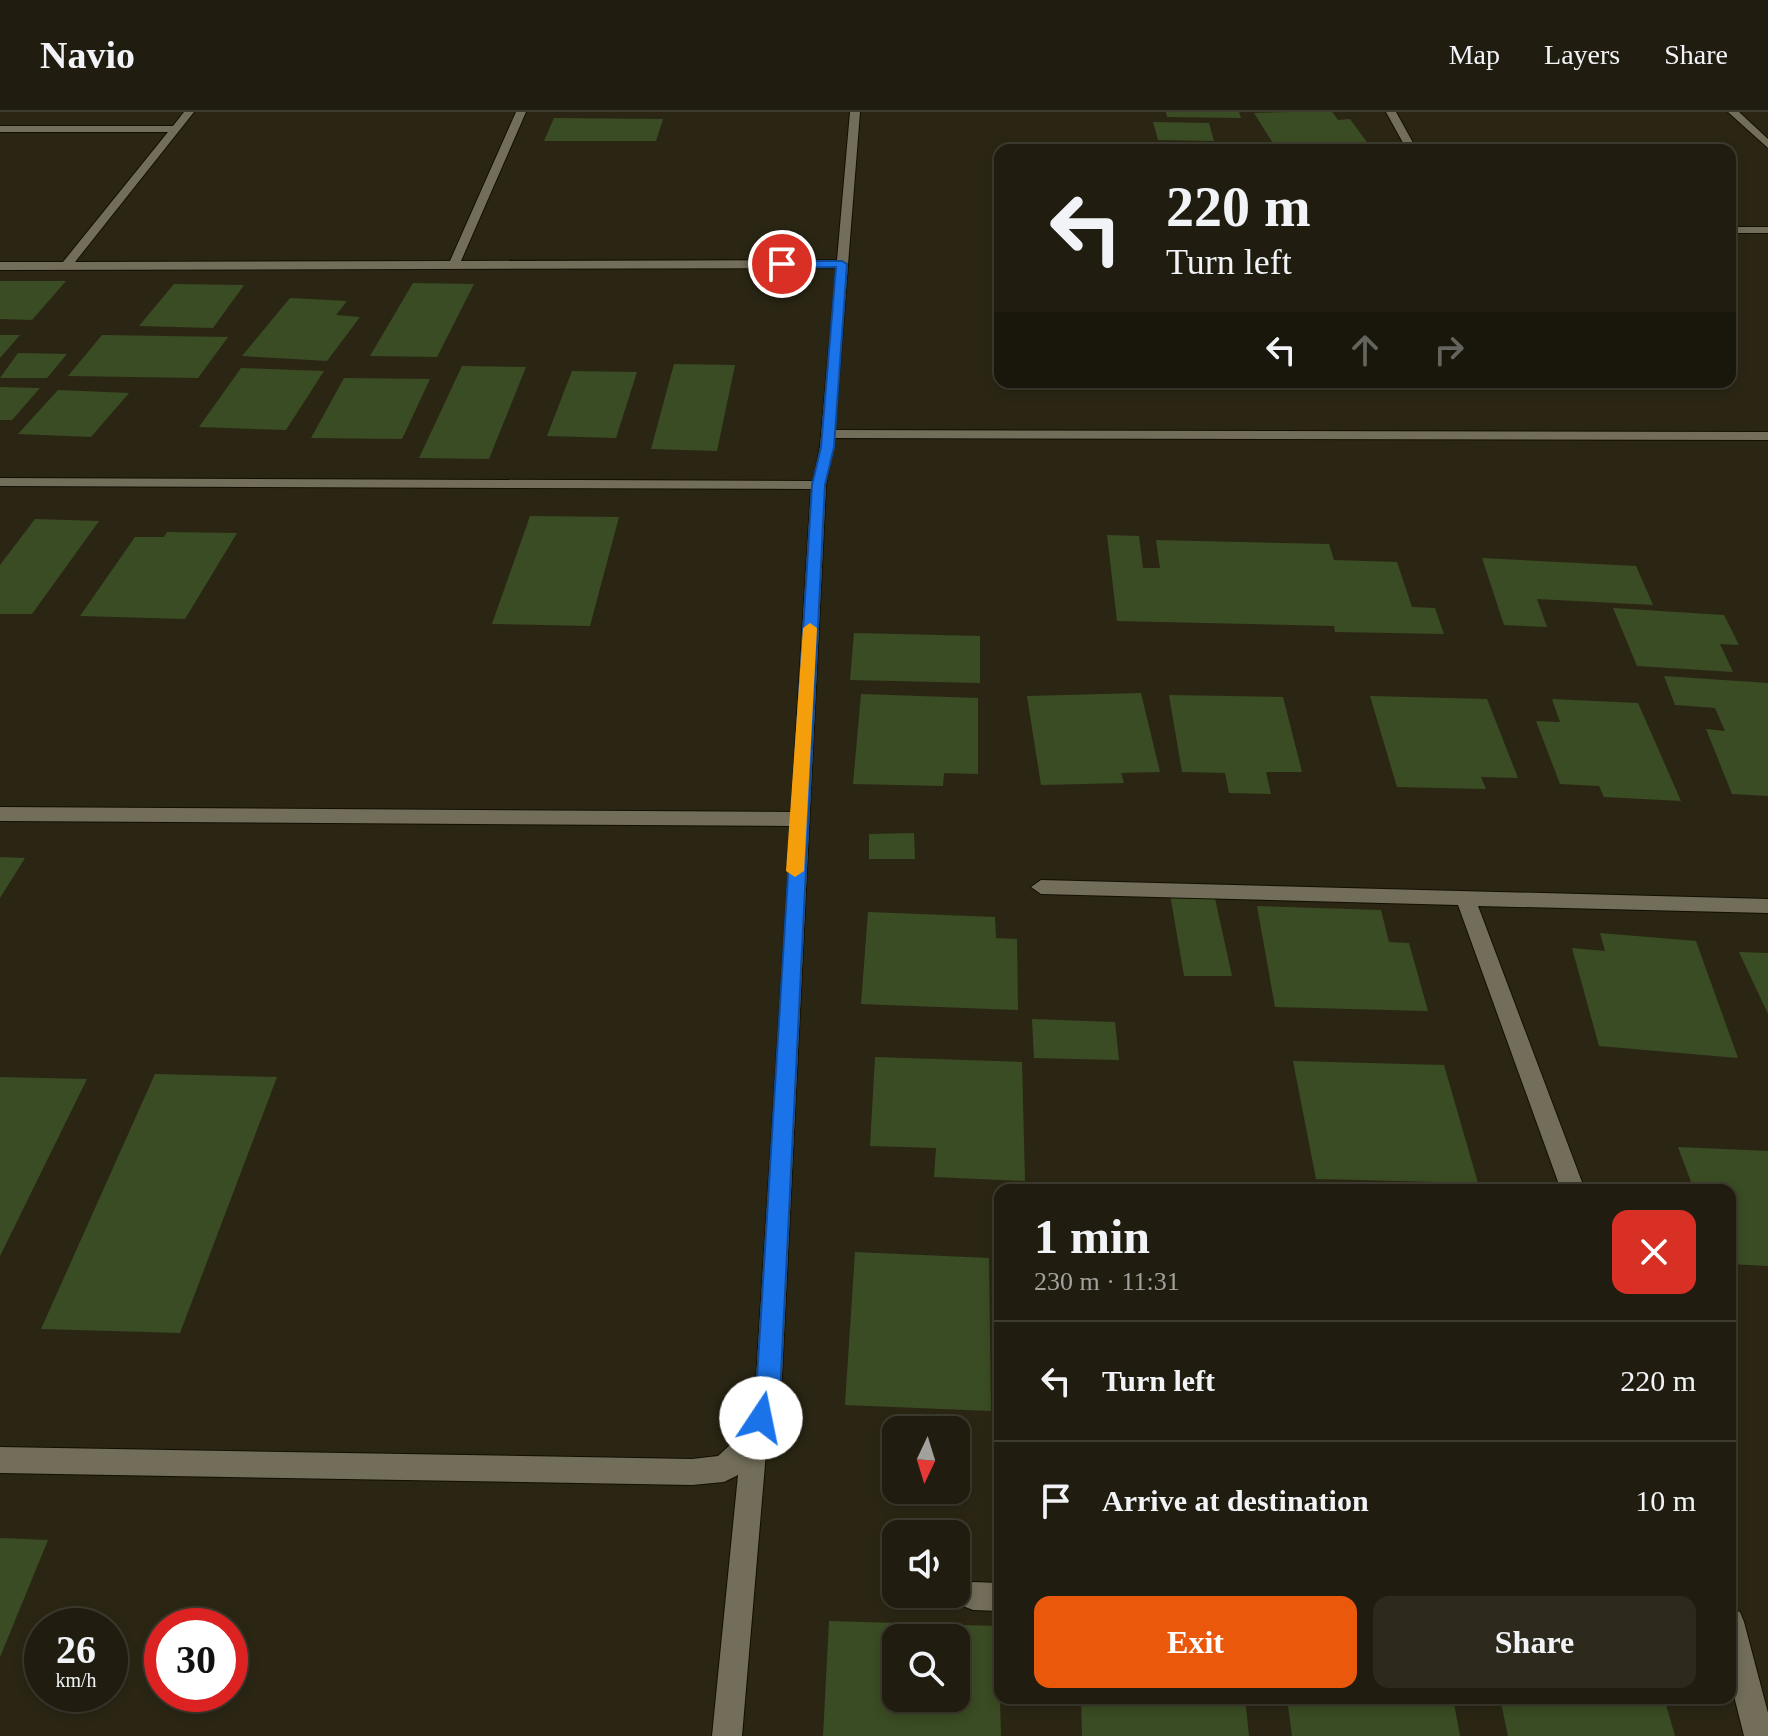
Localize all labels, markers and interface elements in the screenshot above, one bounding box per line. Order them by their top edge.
text: Navio [40,34,135,76]
text: Map [1449,39,1500,70]
text: Layers [1544,39,1620,70]
text: Share [1664,39,1728,70]
icon: left [1034,176,1138,280]
text: 220 m [1166,176,1311,238]
pin [748,230,816,298]
icon: arrive [760,242,804,286]
text: Turn left [1166,242,1292,282]
icon: left [1259,328,1303,372]
icon: ahead [1343,328,1387,372]
icon: right [1427,328,1471,372]
text: 1 min [1034,1210,1150,1263]
button: close [1612,1210,1696,1294]
text: 230 m · 11:31 [1034,1267,1180,1296]
icon: left [1034,1359,1078,1403]
text: Turn left [1102,1364,1215,1397]
text: 220 m [1620,1364,1696,1397]
position arrow [719,1376,803,1460]
north arrow [882,1416,970,1504]
map controls [882,1416,970,1712]
icon: arrive [1034,1479,1078,1523]
text: Arrive at destination [1102,1484,1369,1517]
text: 10 m [1635,1484,1696,1517]
button: sound [882,1520,970,1608]
button: Exit [1034,1596,1357,1688]
button: Share [1373,1596,1696,1688]
speed limit sign: 30 [144,1608,248,1712]
button: search [882,1624,970,1712]
text: 26 [56,1627,96,1672]
text: km/h [55,1669,97,1691]

